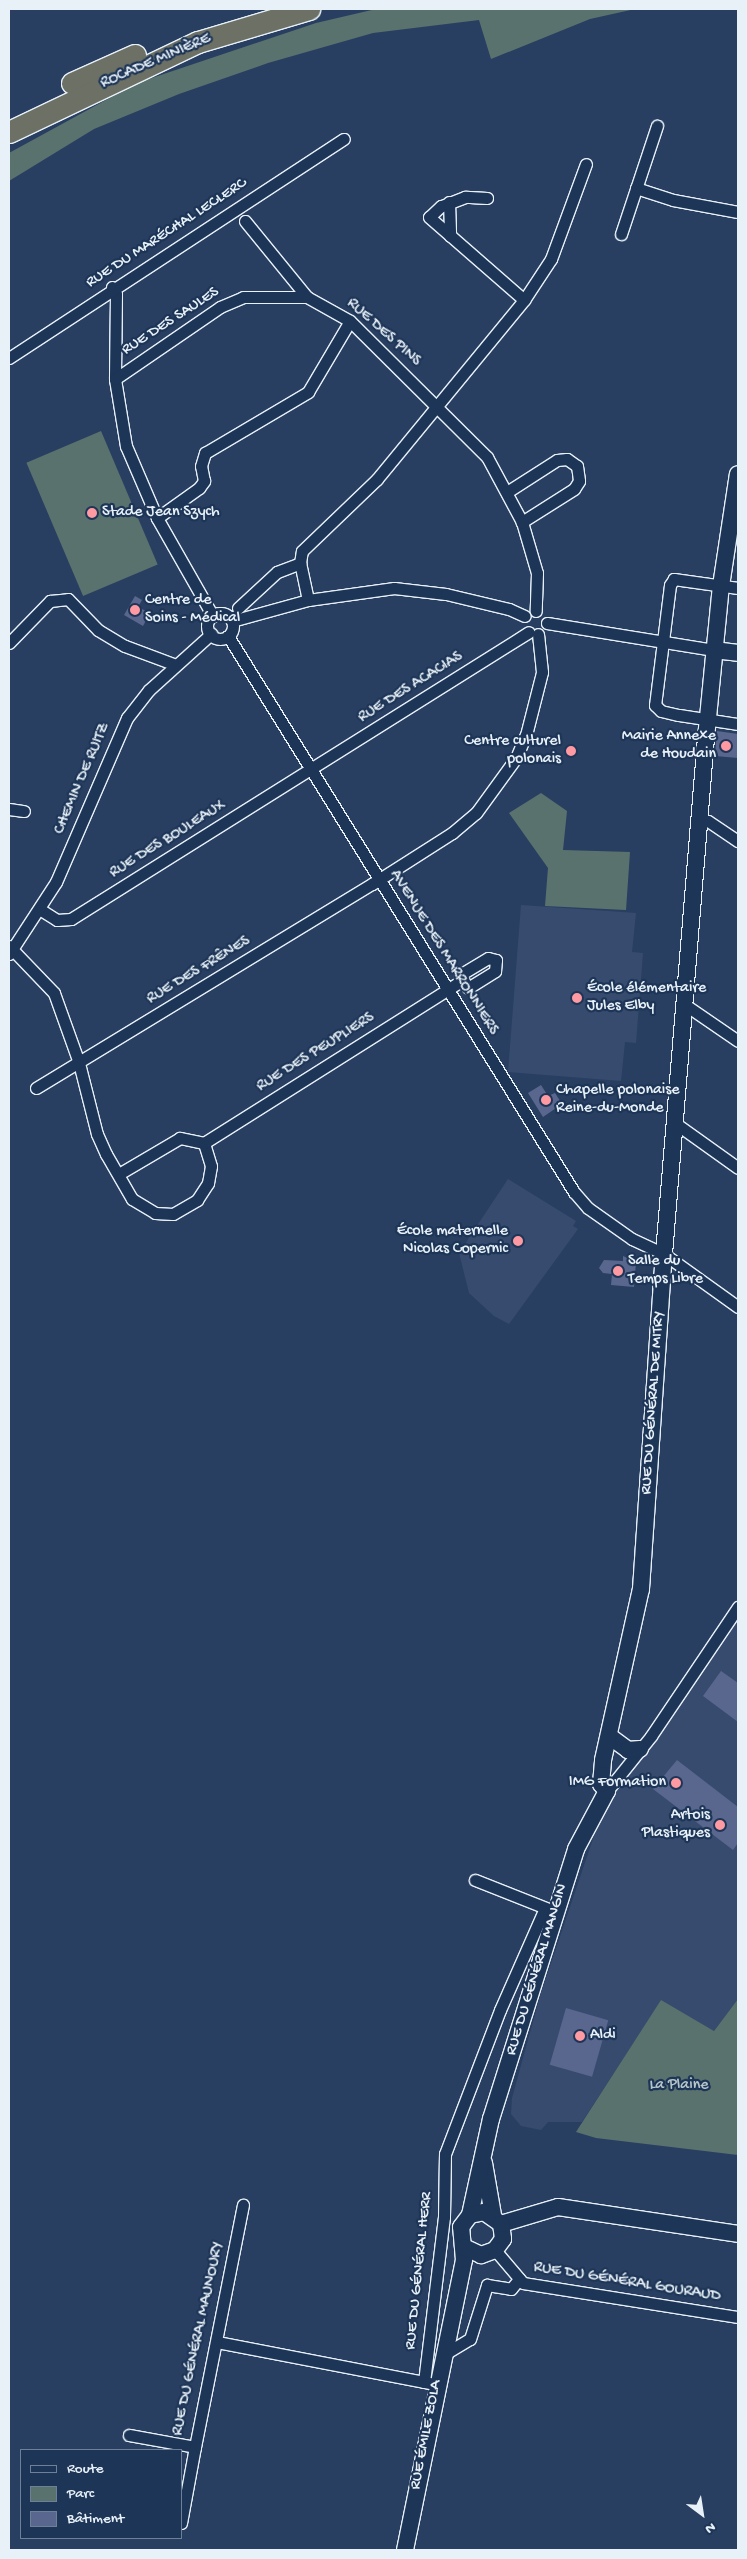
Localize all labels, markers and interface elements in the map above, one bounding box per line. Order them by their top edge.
street label: ROCADE MINIÈRE [98,30,214,94]
street label: RUE DU MARÉCHAL LECLERC [83,175,251,293]
street label: RUE DES SAULES [119,283,223,361]
street label: RUE DES PINS [342,295,424,371]
place label: Stade Jean Szych [102,503,220,523]
marker: Stade Jean Szych [86,507,98,519]
place label: Centre de Soins - Médical [145,591,240,629]
marker: Centre de Soins - Médical [129,604,141,616]
street label: RUE DES ACACIAS [355,648,467,728]
street label: CHEMIN DE RUITZ [51,720,115,838]
place label: Mairie Annexe de Houdain [622,727,716,765]
place label: Centre culturel polonais [464,732,561,770]
marker: Mairie Annexe de Houdain [720,740,732,752]
marker: Centre culturel polonais [565,745,577,757]
street label: RUE DES BOULEAUX [107,797,229,883]
street label: AVENUE DES MARRONNIERS [384,867,502,1039]
street label: RUE DES FRÊNES [144,933,254,1009]
place label: École élémentaire Jules Elby [587,979,706,1017]
marker: École élémentaire Jules Elby [571,992,583,1004]
street label: RUE DES PEUPLIERS [254,1009,378,1097]
place label: Chapelle polonaise Reine-du-Monde [556,1081,679,1119]
marker: Chapelle polonaise Reine-du-Monde [540,1094,552,1106]
place label: École maternelle Nicolas Copernic [397,1222,508,1260]
marker: École maternelle Nicolas Copernic [512,1235,524,1247]
place label: Salle du Temps Libre [628,1252,703,1290]
marker: Salle du Temps Libre [612,1265,624,1277]
street label: RUE DU GÉNÉRAL DE MITRY [638,1311,670,1495]
place label: IMG Formation [569,1773,666,1793]
marker: IMG Formation [670,1777,682,1789]
place label: Artois Plastiques [642,1806,710,1844]
marker: Artois Plastiques [714,1819,726,1831]
street label: RUE DU GÉNÉRAL MANGIN [503,1882,573,2058]
place label: Aldi [590,2026,616,2046]
marker: Aldi [574,2030,586,2042]
park label: La Plaine [649,2076,709,2096]
street label: RUE DU GÉNÉRAL HERR [402,2191,438,2351]
street label: RUE DU GÉNÉRAL MAUNOURY [169,2240,229,2438]
street label: RUE DU GÉNÉRAL GOURAUD [532,2259,722,2307]
street label: RUE ÉMILE ZOLA [407,2379,447,2491]
legend [20,2449,182,2539]
text: Route [67,2460,104,2478]
text: Parc [67,2485,94,2503]
north arrow [677,2489,727,2539]
text: Bâtiment [67,2510,124,2528]
text: N [702,2518,718,2537]

